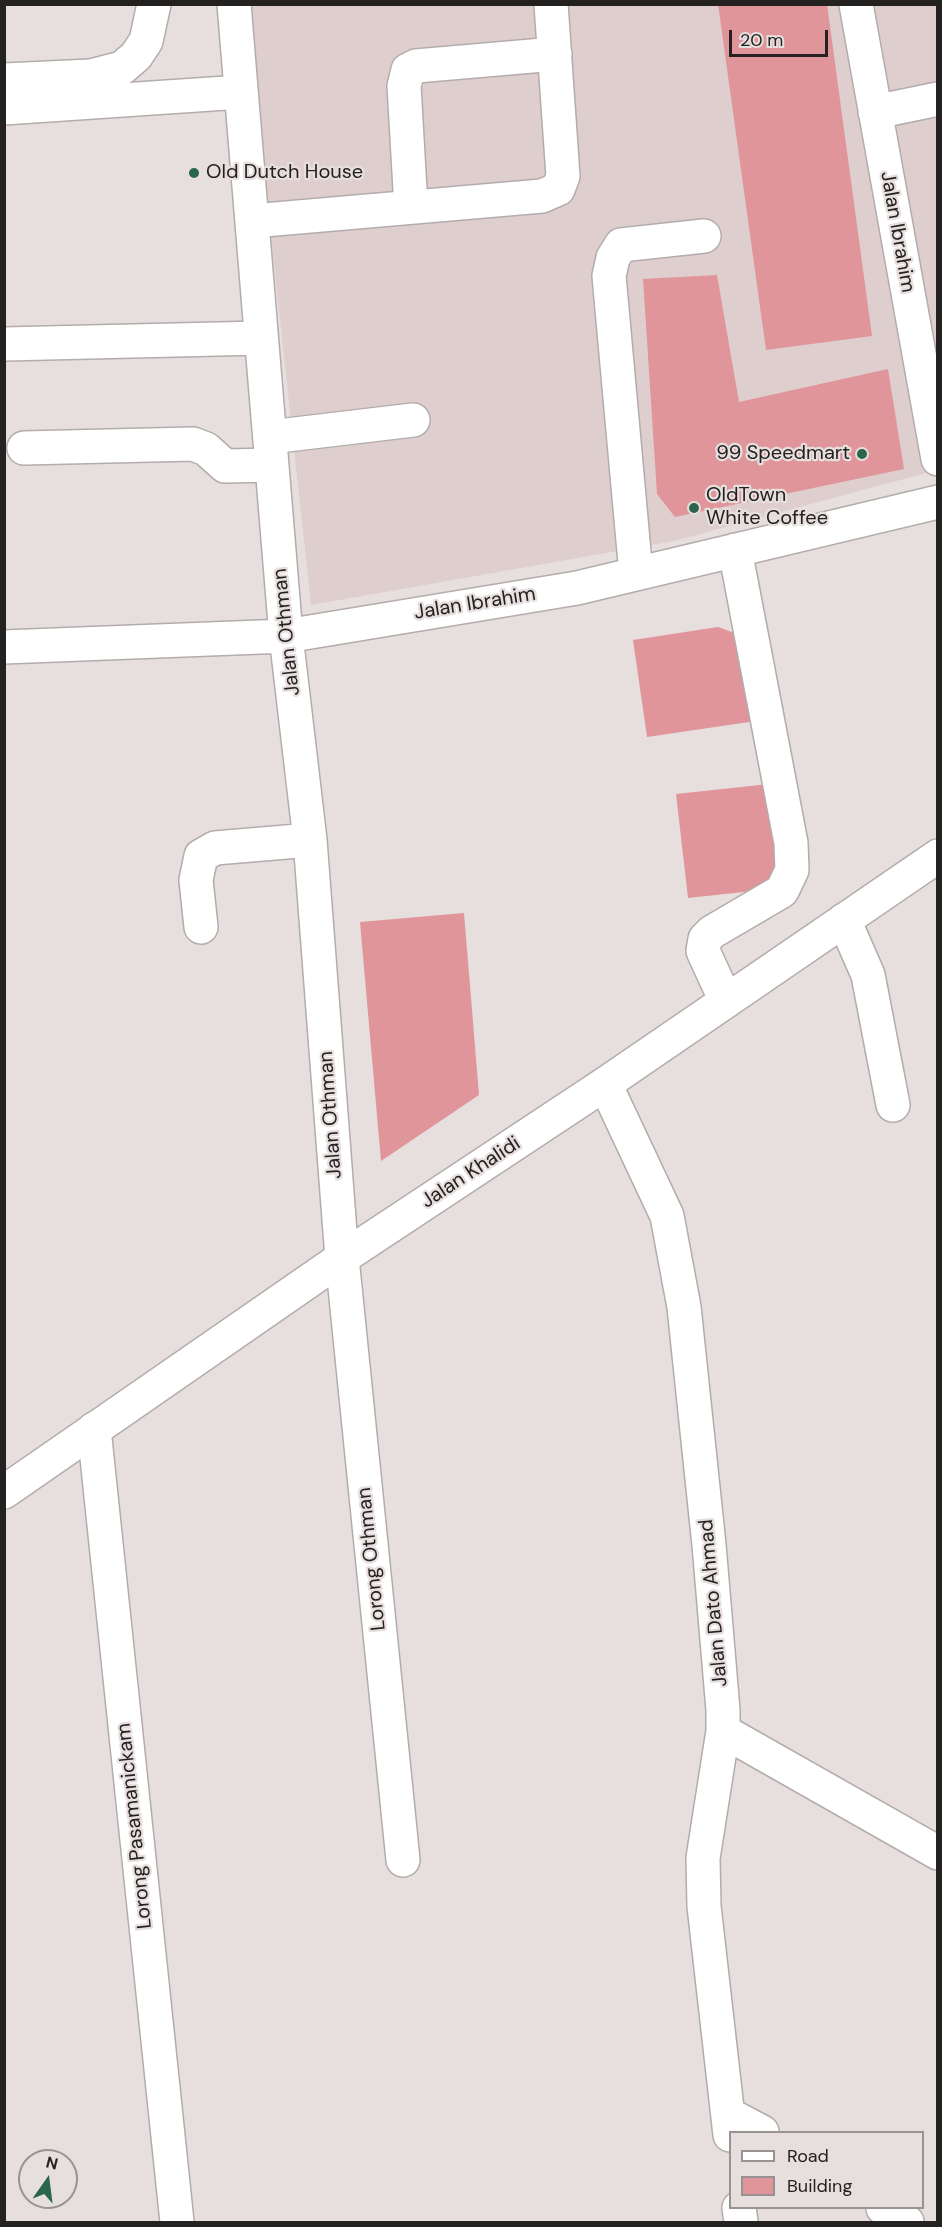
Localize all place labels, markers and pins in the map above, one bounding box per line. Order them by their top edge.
place label: Old Dutch House [206,161,363,185]
marker: Old Dutch House [187,166,201,180]
place label: 99 Speedmart [716,442,850,466]
marker: 99 Speedmart [855,447,869,461]
place label: OldTown White Coffee [706,484,828,531]
marker: OldTown White Coffee [687,501,701,515]

